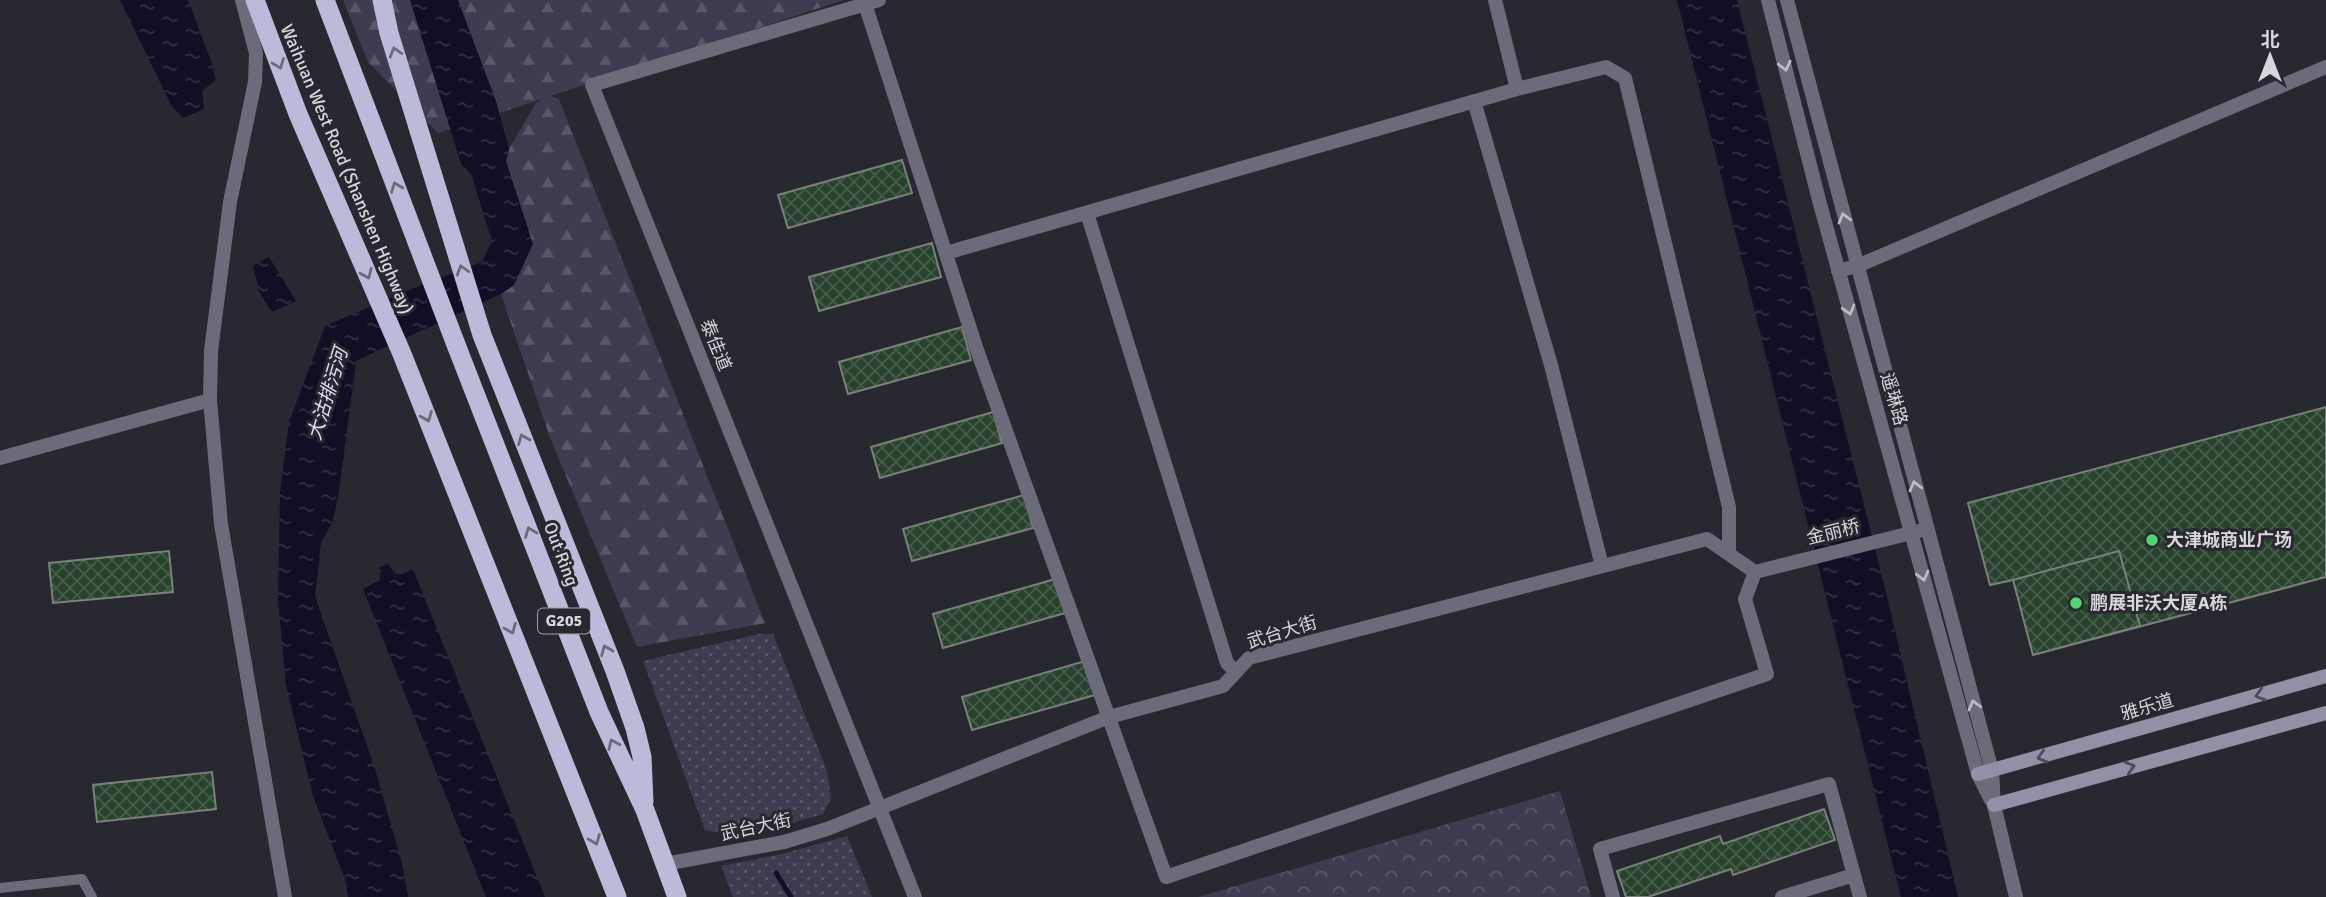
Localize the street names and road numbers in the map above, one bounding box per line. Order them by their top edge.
street label: Waihuan West Road (Shanshen Highway) [276,21,418,317]
street label: 泰佳道 [696,316,736,374]
street label: 遥琳路 [1876,370,1912,428]
street label: 金丽桥 [1804,515,1862,549]
street label: Out Ring [539,519,583,589]
road number: G205 [538,608,590,634]
street label: 武台大街 [1244,611,1320,653]
street label: 雅乐道 [2118,689,2176,725]
street label: 武台大街 [718,809,794,845]

